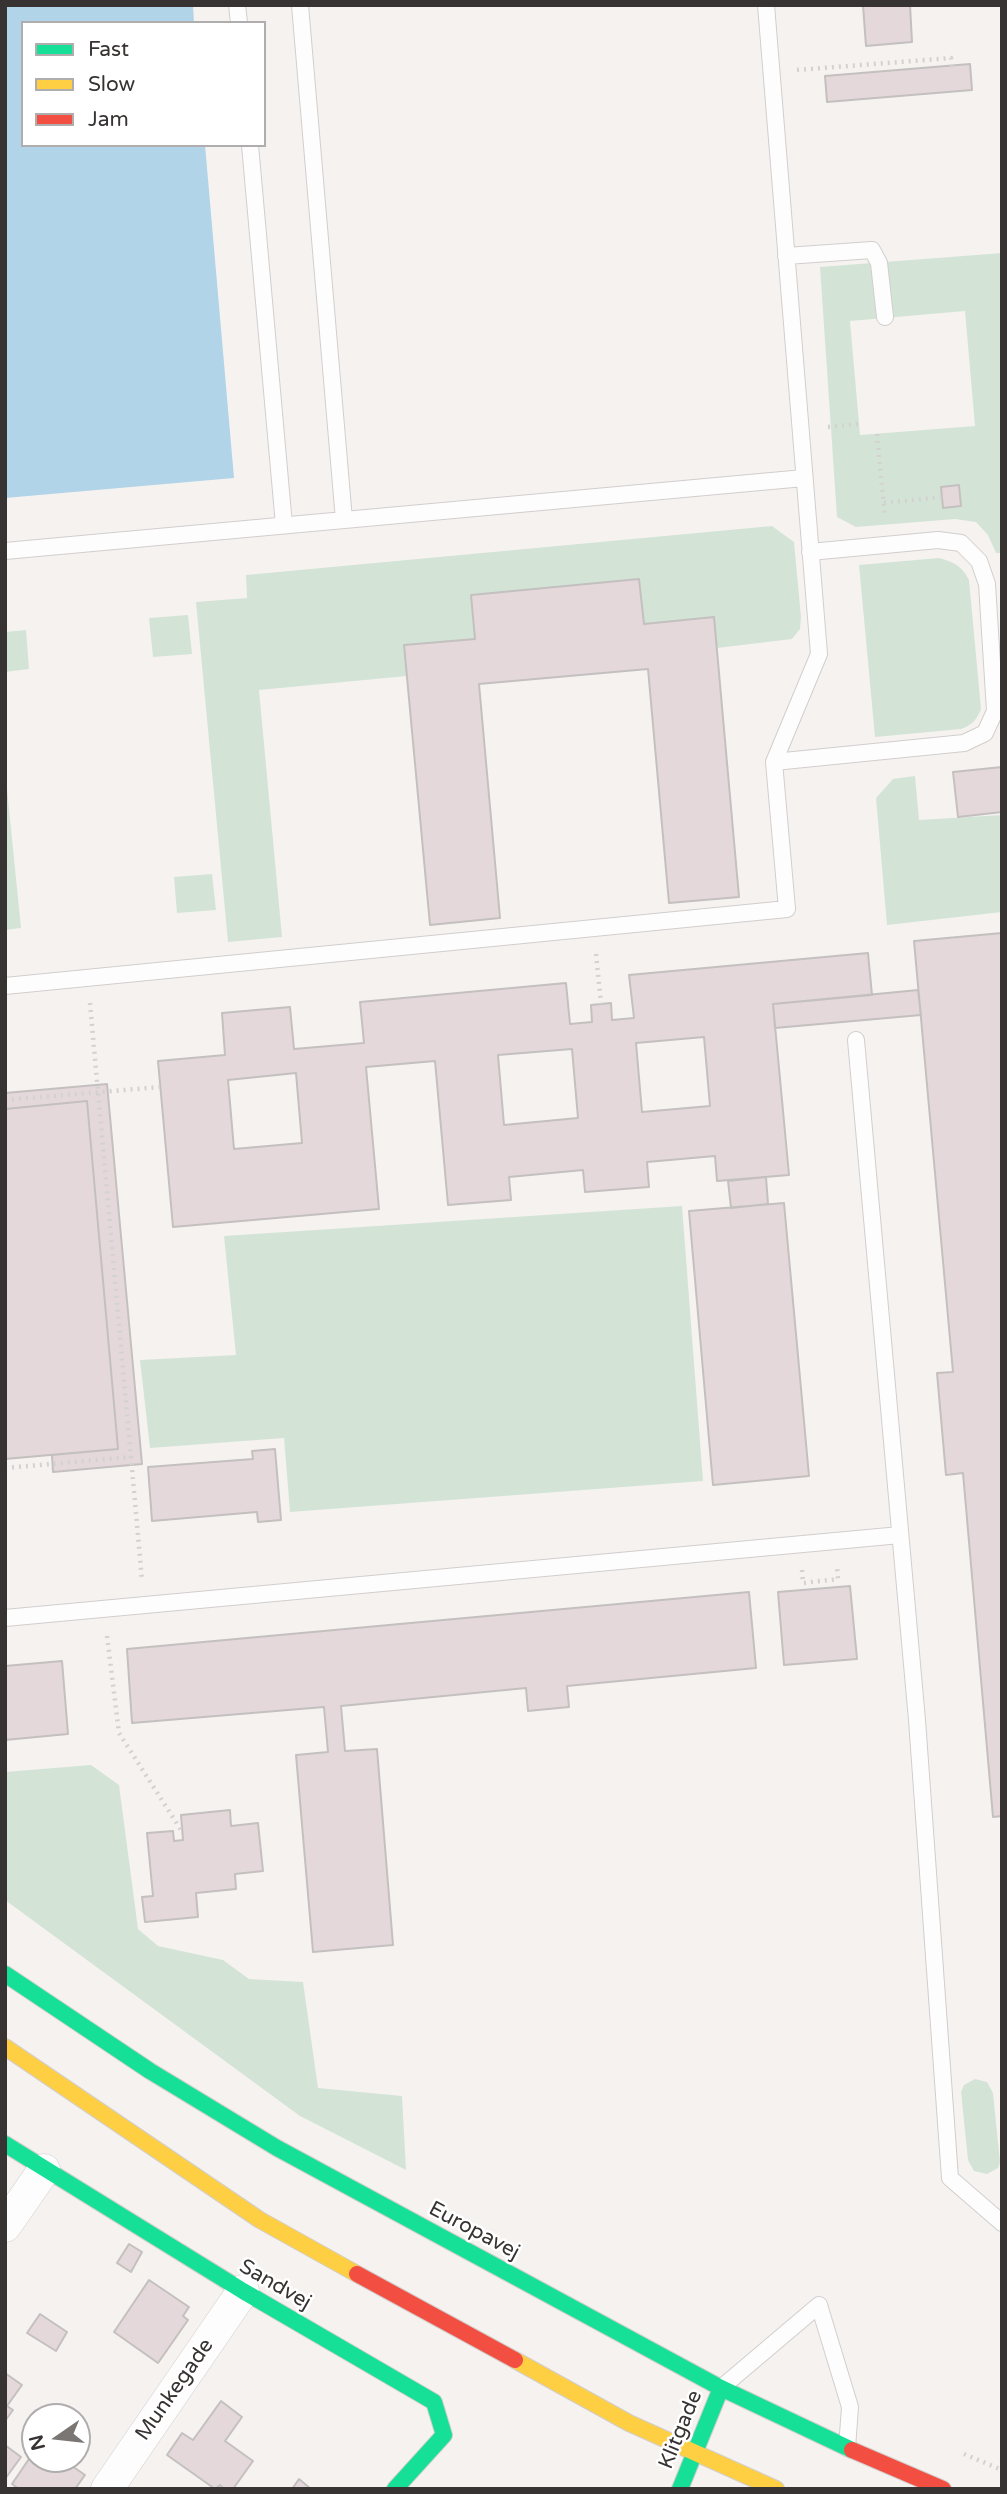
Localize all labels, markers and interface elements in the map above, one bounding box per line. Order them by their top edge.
legend [21,21,266,147]
text: Fast [88,37,129,62]
text: Slow [88,72,135,97]
text: Jam [88,107,129,132]
street label: Europavej [424,2197,524,2265]
street label: Sandvej [235,2254,315,2316]
street label: Munkegade [131,2334,219,2446]
street label: Klitgade [654,2387,708,2473]
north arrow [21,2403,91,2473]
text: N [25,2433,50,2453]

